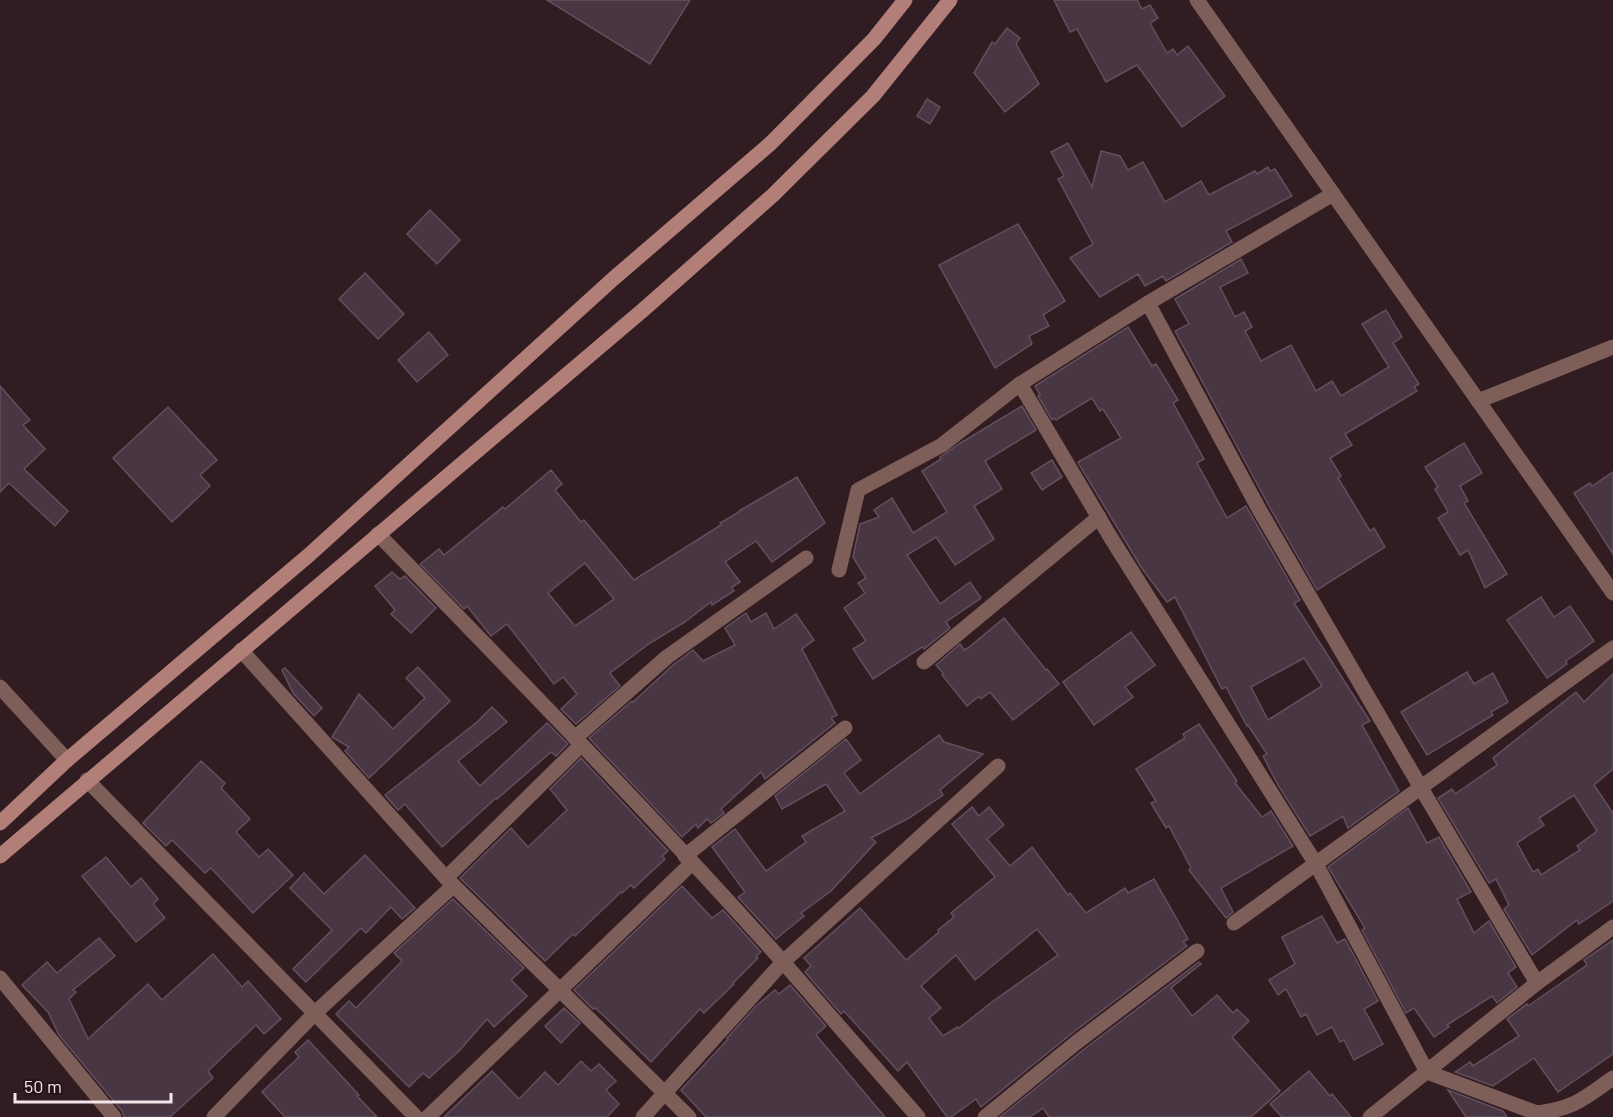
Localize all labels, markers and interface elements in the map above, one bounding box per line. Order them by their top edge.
scale bar [15,1066,171,1104]
text: 50 m [24,1075,62,1097]

